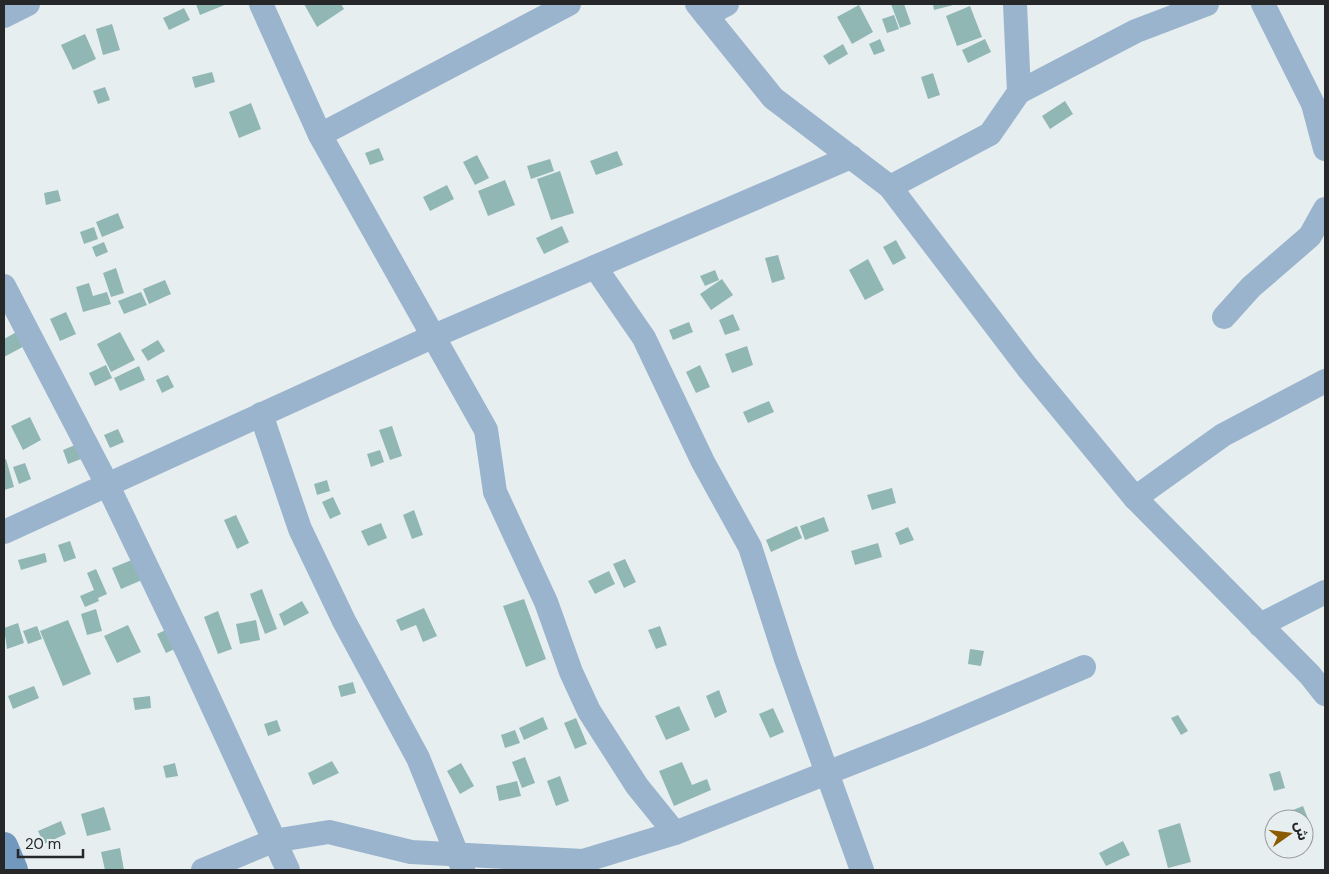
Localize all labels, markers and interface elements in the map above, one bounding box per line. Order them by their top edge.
north arrow [1264,809,1314,859]
text: ش [1291,819,1313,842]
scale bar [18,826,82,858]
text: 20 m [25,834,61,854]

